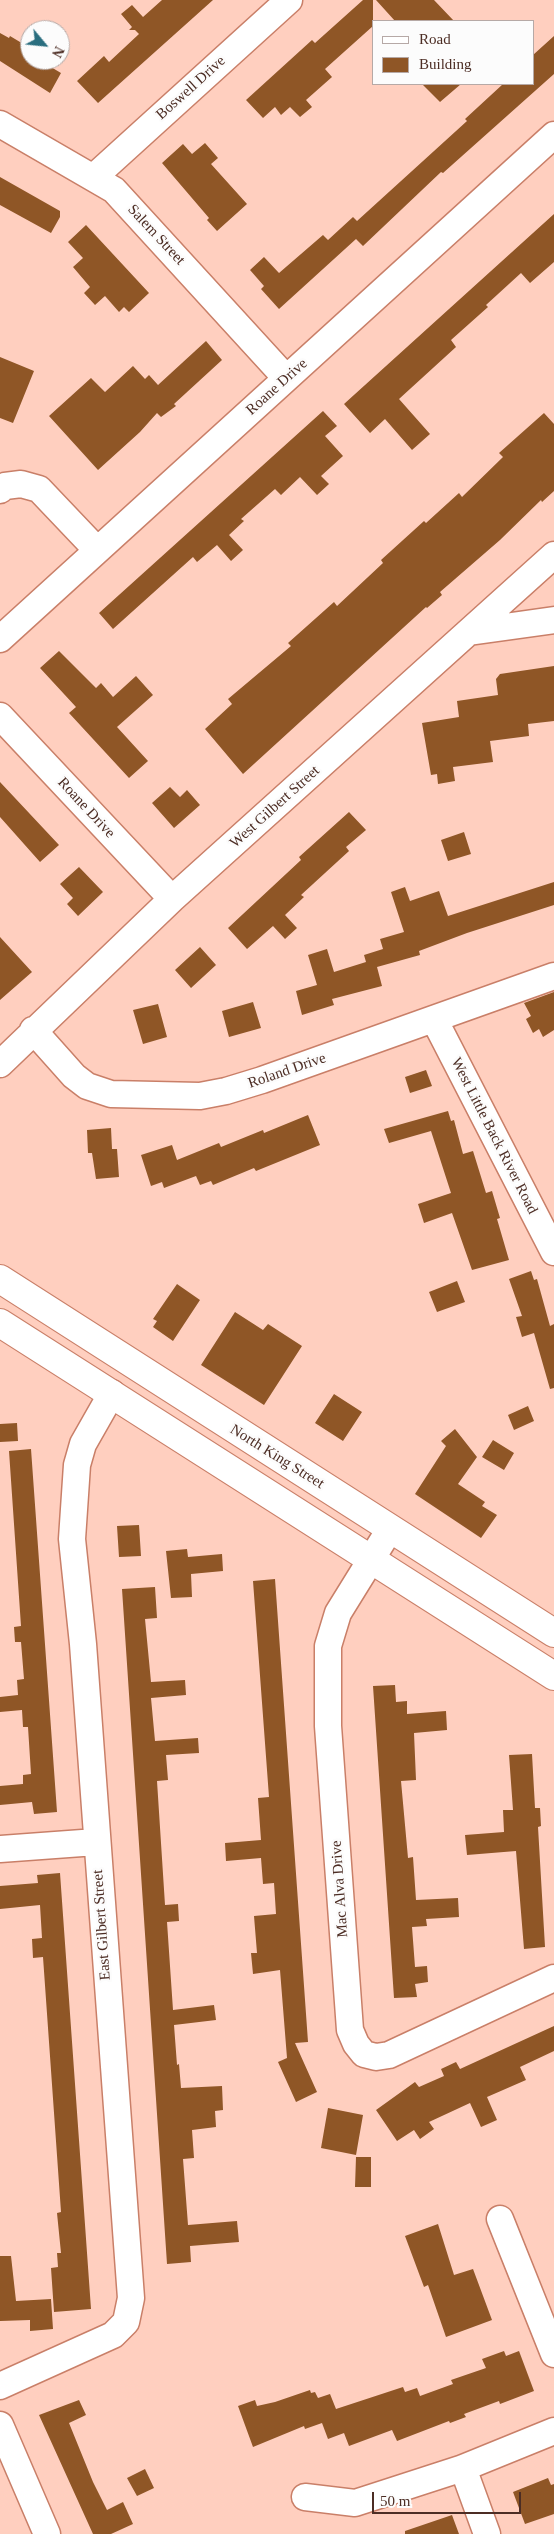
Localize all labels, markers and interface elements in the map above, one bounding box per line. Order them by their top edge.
north arrow [20,20,70,70]
legend [372,20,534,85]
text: Road [419,31,451,47]
text: N [49,44,67,60]
street label: Boswell Drive [153,52,229,124]
text: Building [419,56,472,72]
street label: Salem Street [123,201,189,269]
street label: Roane Drive [243,355,311,419]
street label: West Gilbert Street [226,762,324,852]
street label: Roane Drive [53,774,119,842]
street label: Roland Drive [246,1049,328,1093]
street label: West Little Back River Road [447,1055,541,1217]
street label: North King Street [227,1421,327,1493]
street label: Mac Alva Drive [328,1840,352,1938]
street label: East Gilbert Street [89,1869,115,1981]
scale bar [374,2482,523,2514]
text: 50 m [380,2493,410,2509]

